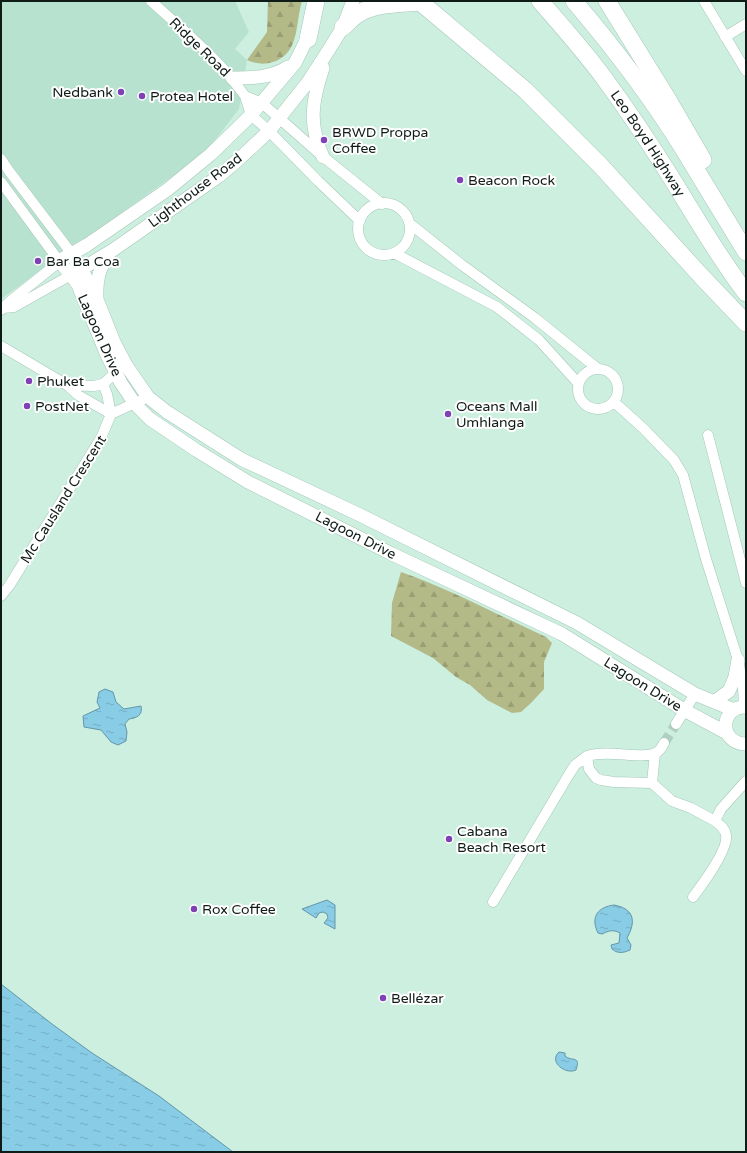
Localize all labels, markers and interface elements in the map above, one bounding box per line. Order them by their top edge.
street label: Ridge Road [166,14,234,81]
place label: Nedbank [52,84,113,101]
marker: Nedbank [116,87,126,97]
street label: Leo Boyd Highway [607,87,689,200]
place label: Protea Hotel [150,88,233,105]
marker: Protea Hotel [137,91,147,101]
place label: BRWD Proppa Coffee [332,124,428,157]
marker: BRWD Proppa Coffee [319,135,329,145]
street label: Lighthouse Road [145,150,246,231]
place label: Beacon Rock [468,172,555,189]
marker: Beacon Rock [455,175,465,185]
place label: Bar Ba Coa [46,253,120,270]
marker: Bar Ba Coa [33,256,43,266]
street label: Lagoon Drive [74,291,125,379]
place label: Phuket [37,373,85,390]
marker: Phuket [24,376,34,386]
place label: PostNet [35,398,90,415]
place label: Oceans Mall Umhlanga [456,398,538,431]
marker: PostNet [22,401,32,411]
marker: Oceans Mall Umhlanga [443,409,453,419]
street label: Mc Causland Crescent [17,431,110,567]
street label: Lagoon Drive [313,508,399,563]
street label: Lagoon Drive [601,654,685,715]
place label: Cabana Beach Resort [457,823,547,856]
marker: Cabana Beach Resort [444,834,454,844]
place label: Rox Coffee [202,901,276,918]
marker: Rox Coffee [189,904,199,914]
place label: Bellézar [391,990,444,1007]
marker: Bellézar [378,993,388,1003]

